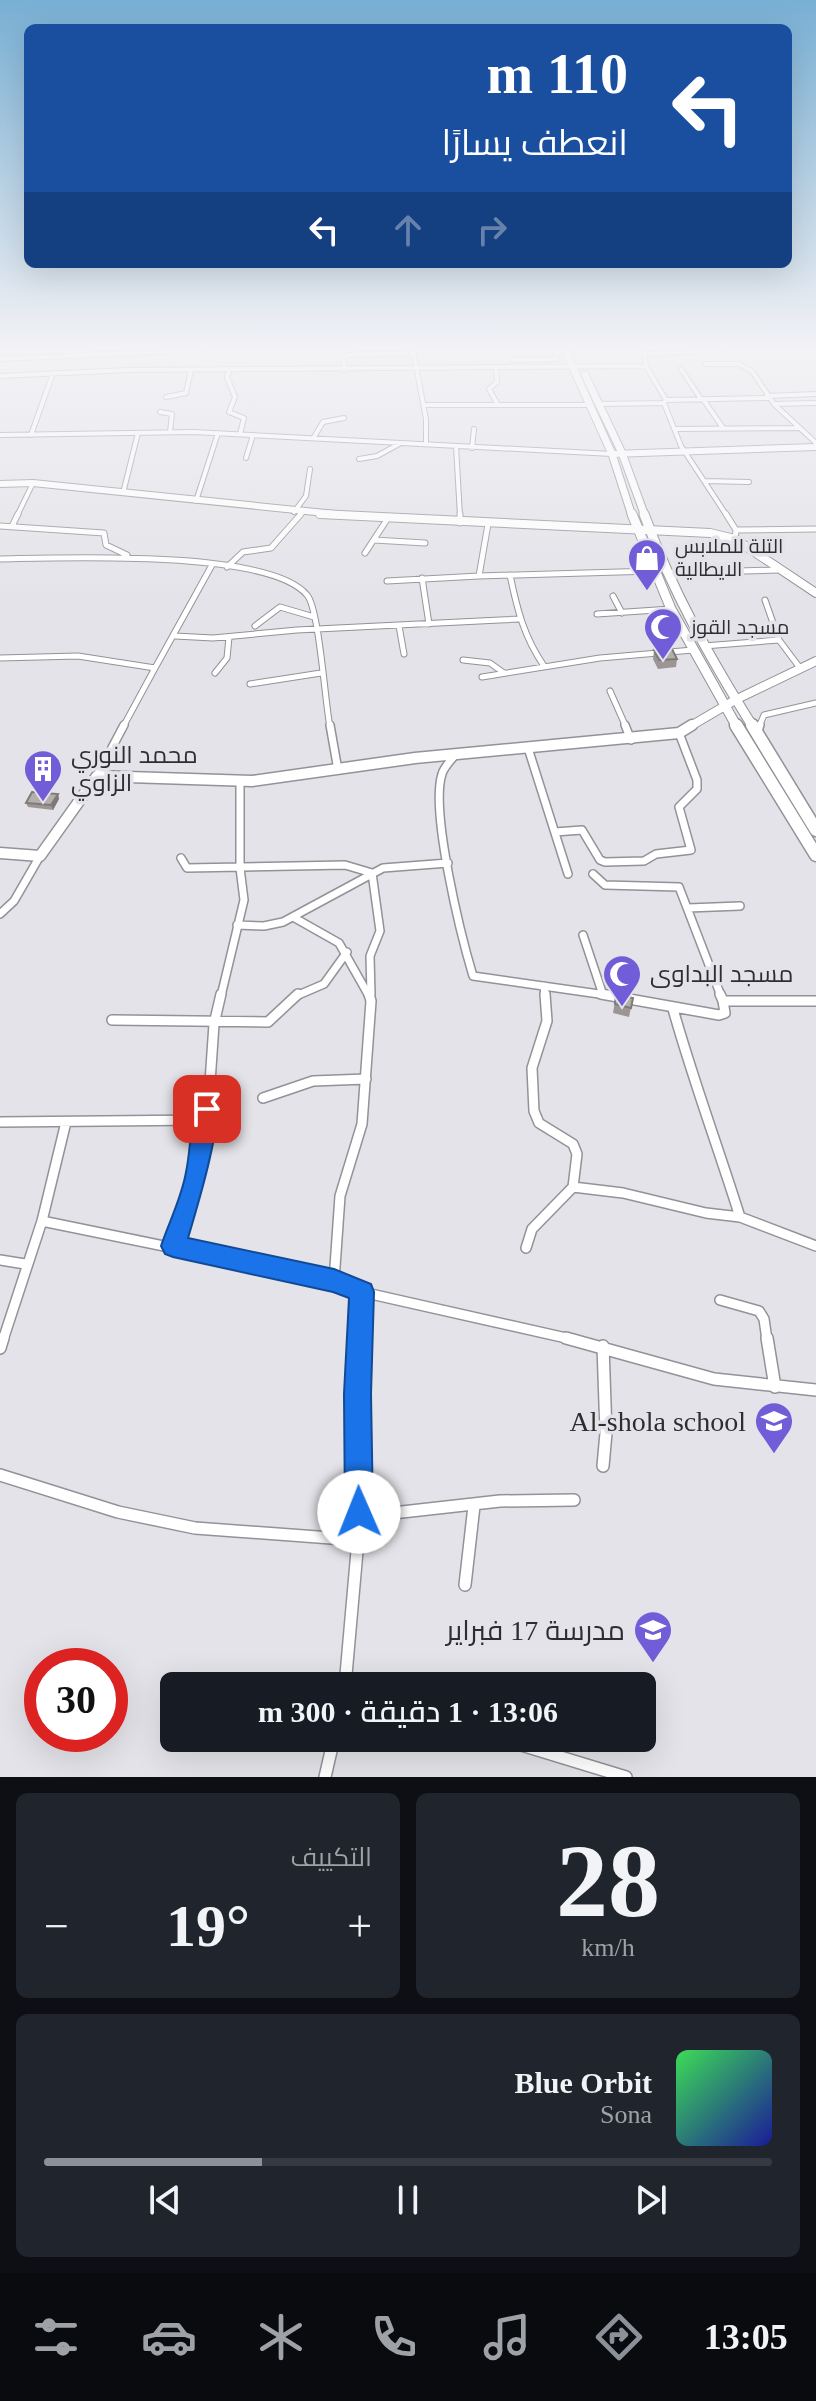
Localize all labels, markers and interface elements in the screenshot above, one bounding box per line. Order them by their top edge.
text: 110 m [486,43,628,105]
icon: left [656,56,760,160]
text: انعطف يسارًا [442,123,628,163]
icon: left [302,208,346,252]
icon: ahead [386,208,430,252]
icon: right [470,208,514,252]
place label: التلة للملابس الايطالية [675,535,783,580]
shop icon: التلة للملابس الايطالية [626,537,668,592]
mosque icon: مسجد القوز [642,606,684,661]
place label: مسجد القوز [690,616,789,639]
place label: محمد النوري الزاوي [71,742,198,801]
building icon: محمد النوري الزاوي [22,748,64,803]
mosque icon: مسجد البداوى [601,953,643,1008]
place label: مسجد البداوى [650,961,793,988]
pin [173,1075,241,1143]
icon: arrive [185,1087,229,1131]
school or university icon: Al-shola school [753,1400,795,1455]
place label: Al-shola school [569,1406,746,1437]
position arrow [317,1470,401,1554]
school or university icon: مدرسة 17 فبراير [632,1609,674,1664]
place label: مدرسة 17 فبراير [444,1615,625,1646]
speed limit sign: 30 [24,1648,128,1752]
text: 13:06 · 1 دقيقة · 300 m [258,1695,558,1728]
text: 28 [556,1823,660,1938]
text: التكييف [290,1843,372,1872]
text: 19° [166,1893,250,1959]
text: − [44,1902,69,1951]
text: + [347,1902,372,1951]
text: km/h [581,1933,635,1962]
text: Blue Orbit [514,2066,652,2099]
text: Sona [600,2100,652,2129]
icon: previous [143,2178,187,2222]
icon: pause [386,2178,430,2222]
icon: next [629,2178,673,2222]
icon: filters [28,2309,84,2365]
icon: car [141,2309,197,2365]
icon: climate [253,2309,309,2365]
icon: phone [366,2309,422,2365]
icon: music [479,2309,535,2365]
icon: directions [591,2309,647,2365]
text: 13:05 [704,2317,788,2357]

